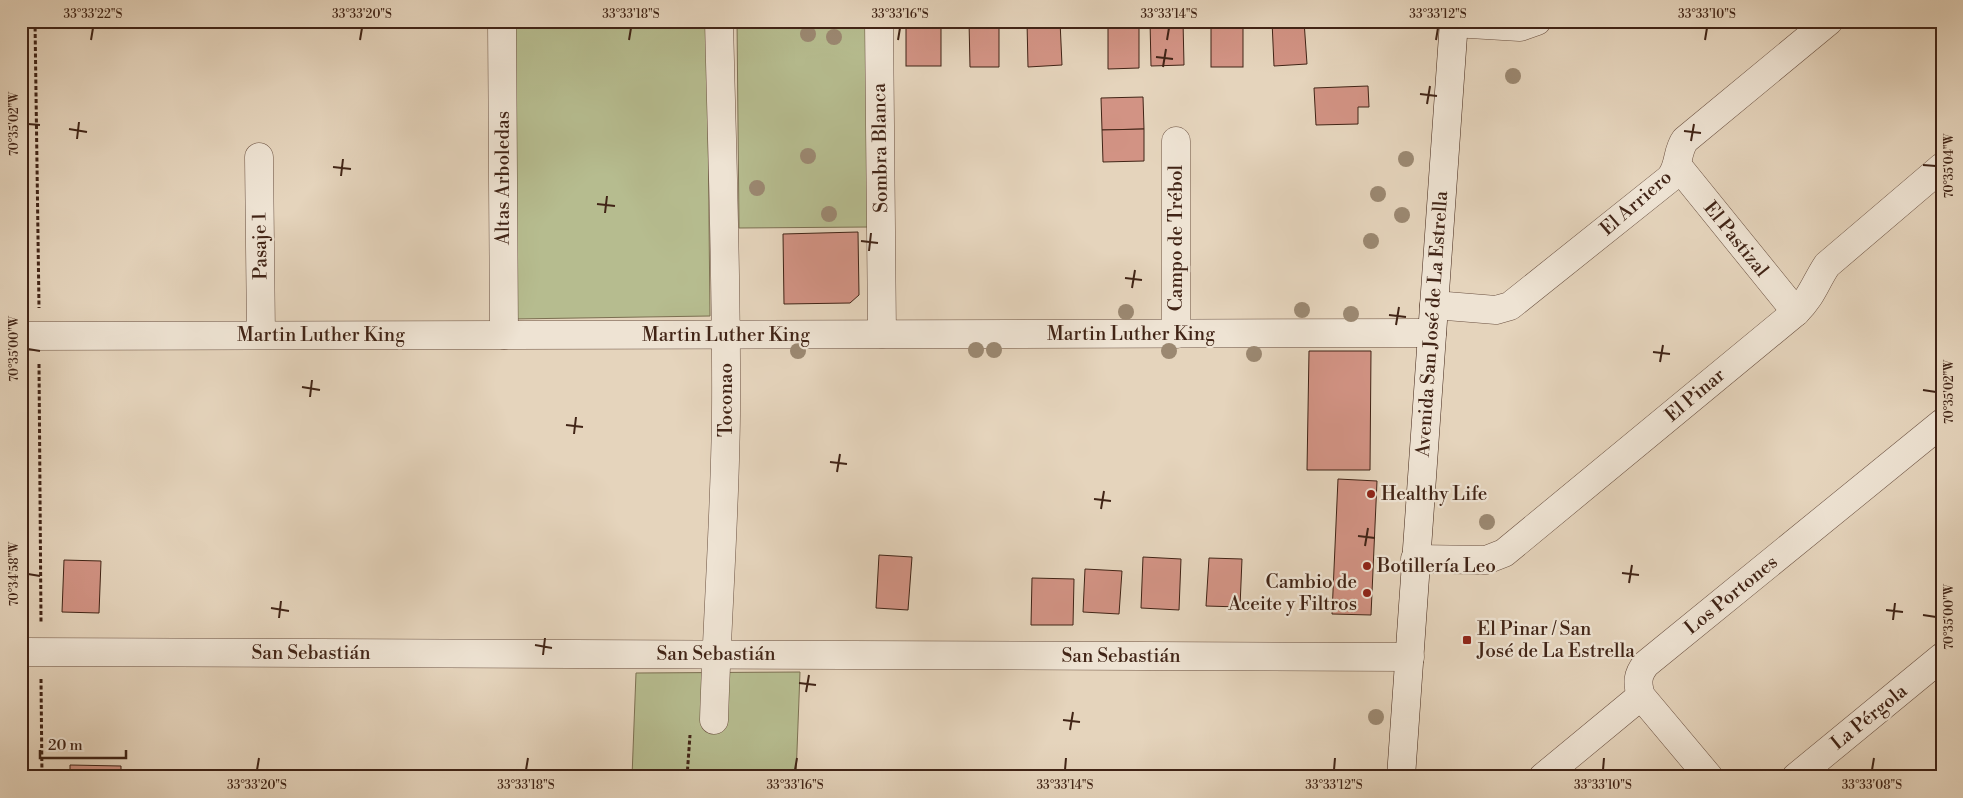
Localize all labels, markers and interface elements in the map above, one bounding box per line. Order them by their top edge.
text: 33°33'22"S [64,7,123,22]
text: 33°33'20"S [332,7,392,22]
text: 33°33'18"S [602,7,660,22]
text: 33°33'16"S [871,7,929,22]
text: 33°33'14"S [1140,7,1198,22]
text: 33°33'12"S [1409,7,1467,22]
text: 33°33'10"S [1678,7,1736,22]
street label: Sombra Blanca [867,82,893,213]
text: 70°35'02"W [7,91,22,156]
street label: Altas Arboledas [491,111,515,246]
text: 70°35'04"W [1942,133,1957,198]
street label: Campo de Trébol [1164,164,1188,311]
street label: El Arriero [1595,165,1677,241]
street label: Avenida San José de La Estrella [1411,190,1453,459]
street label: El Pastizal [1698,196,1774,282]
street label: Pasaje 1 [247,212,273,280]
text: 70°35'00"W [7,315,22,382]
street label: Martin Luther King [1047,322,1215,346]
street label: Martin Luther King [237,323,405,347]
street label: Martin Luther King [642,323,810,347]
text: 70°35'02"W [1942,359,1957,424]
street label: Toconao [714,363,738,437]
street label: El Pinar [1660,363,1730,427]
place label: Healthy Life [1381,482,1487,506]
marker: Healthy Life [1365,488,1377,500]
text: 70°34'58"W [7,541,22,606]
street label: Los Portones [1680,550,1782,640]
place label: Botillería Leo [1376,554,1496,578]
marker: Botillería Leo [1361,560,1373,572]
place label: Cambio de Aceite y Filtros [1227,570,1357,616]
text: 70°35'00"W [1942,583,1957,650]
marker: Cambio de Aceite y Filtros [1361,587,1373,599]
place label: El Pinar / San José de La Estrella [1476,617,1635,663]
marker: El Pinar / San José de La Estrella [1461,634,1473,646]
street label: San Sebastián [251,641,371,665]
street label: San Sebastián [656,642,776,666]
street label: San Sebastián [1061,644,1181,668]
street label: La Pérgola [1826,679,1912,755]
scale bar [40,728,126,760]
text: 20 m [48,736,83,755]
text: 33°33'20"S [227,778,287,793]
text: 33°33'18"S [497,778,555,793]
text: 33°33'16"S [766,778,824,793]
text: 33°33'14"S [1036,778,1094,793]
text: 33°33'12"S [1305,778,1363,793]
text: 33°33'10"S [1574,778,1632,793]
text: 33°33'08"S [1842,778,1902,793]

